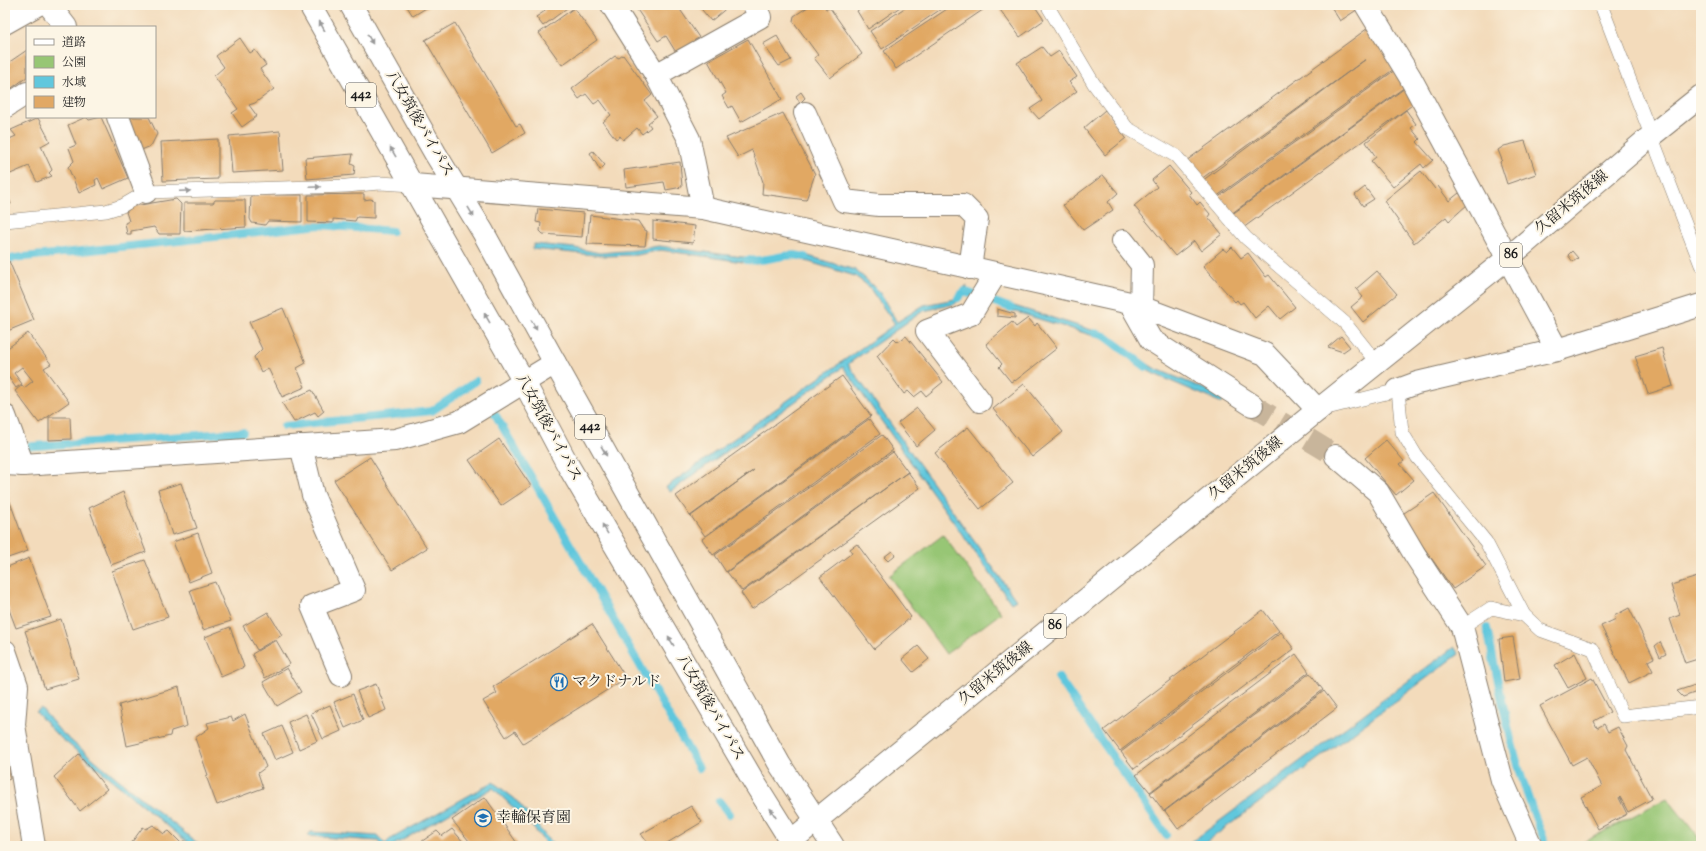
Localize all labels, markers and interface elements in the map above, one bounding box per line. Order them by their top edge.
one-way arrow [319,20,326,32]
legend [26,26,156,118]
one-way arrow [367,33,373,45]
text: 道路 [62,34,86,52]
text: 公園 [62,54,86,72]
street label: 八女筑後バイパス [380,67,458,181]
text: 水域 [62,74,86,92]
road number: 442 [346,83,376,107]
text: 建物 [62,94,86,112]
one-way arrow [389,146,396,158]
street label: 久留米筑後線 [1531,166,1613,240]
one-way arrow [309,184,322,190]
one-way arrow [179,187,191,194]
one-way arrow [467,206,474,218]
road number: 86 [1500,243,1522,267]
one-way arrow [483,312,490,324]
one-way arrow [530,319,537,331]
street label: 八女筑後バイパス [510,371,586,485]
road number: 442 [575,415,605,439]
street label: 久留米筑後線 [1204,433,1288,505]
one-way arrow [601,445,608,457]
one-way arrow [602,523,609,535]
road number: 86 [1044,614,1066,638]
one-way arrow [667,636,675,646]
street label: 久留米筑後線 [954,638,1038,710]
street label: 八女筑後バイパス [671,651,749,765]
restaurant icon: マクドナルド [549,672,569,692]
place label: マクドナルド [572,672,661,693]
school or university icon: 幸輪保育園 [473,808,493,828]
place label: 幸輪保育園 [496,808,571,829]
one-way arrow [769,808,777,818]

